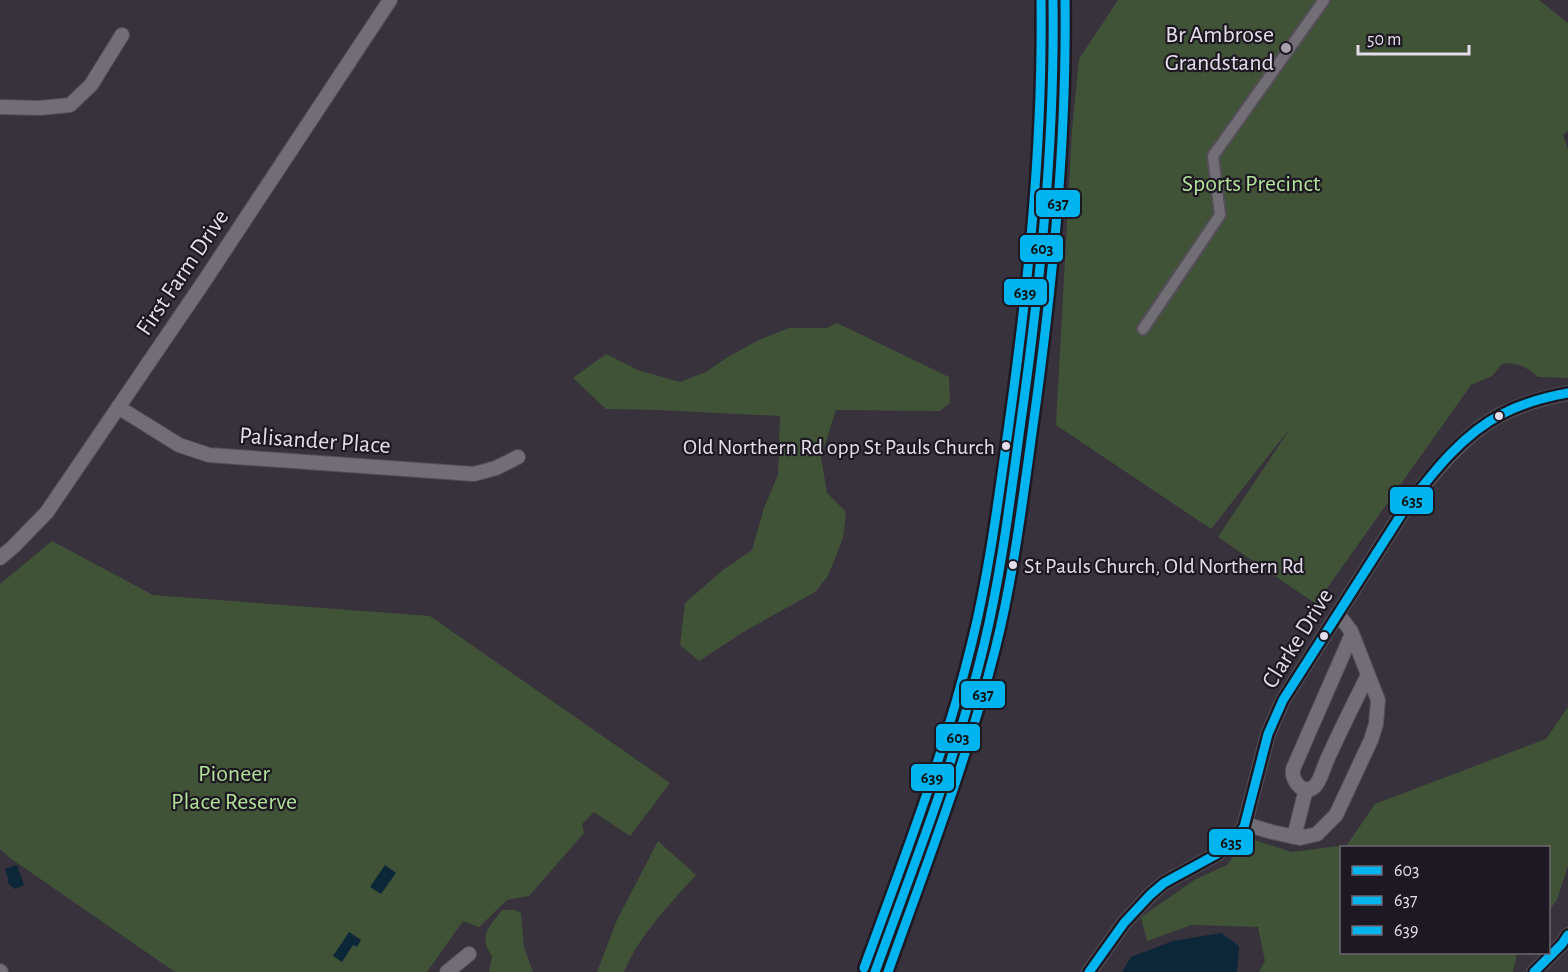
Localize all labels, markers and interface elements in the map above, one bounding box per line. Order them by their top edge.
scale bar [1358,18,1469,56]
place label: Br Ambrose Grandstand [1165,23,1274,75]
text: 50 m [1367,31,1401,49]
marker: Br Ambrose Grandstand [1279,41,1293,55]
park label: Sports Precinct [1182,172,1321,196]
line badge: 637 [1035,189,1081,218]
text: 637 [1047,196,1069,212]
street label: First Farm Drive [132,205,234,340]
line badge: 603 [1019,234,1064,263]
text: 603 [1031,241,1054,257]
line badge: 639 [1003,278,1048,306]
text: 639 [1014,285,1036,301]
unlabelled marker [1493,410,1505,422]
street label: Palisander Place [238,424,391,458]
place label: Old Northern Rd opp St Pauls Church [683,436,995,458]
marker: Old Northern Rd opp St Pauls Church [1000,440,1012,452]
line badge: 635 [1389,486,1434,515]
text: 635 [1401,493,1423,509]
place label: St Pauls Church, Old Northern Rd [1024,555,1304,577]
marker: St Pauls Church, Old Northern Rd [1007,559,1019,571]
street label: Clarke Drive [1258,584,1338,693]
unlabelled marker [1318,630,1330,642]
line badge: 637 [960,680,1006,709]
text: 637 [972,687,994,703]
line badge: 603 [935,723,981,752]
text: 603 [947,730,970,746]
park label: Pioneer Place Reserve [171,762,297,814]
line badge: 639 [910,763,955,792]
text: 639 [921,770,943,786]
line badge: 635 [1208,828,1254,856]
text: 635 [1220,835,1242,851]
legend [1340,846,1550,954]
text: 603 [1394,862,1419,880]
text: 637 [1394,892,1417,910]
text: 639 [1394,922,1418,940]

